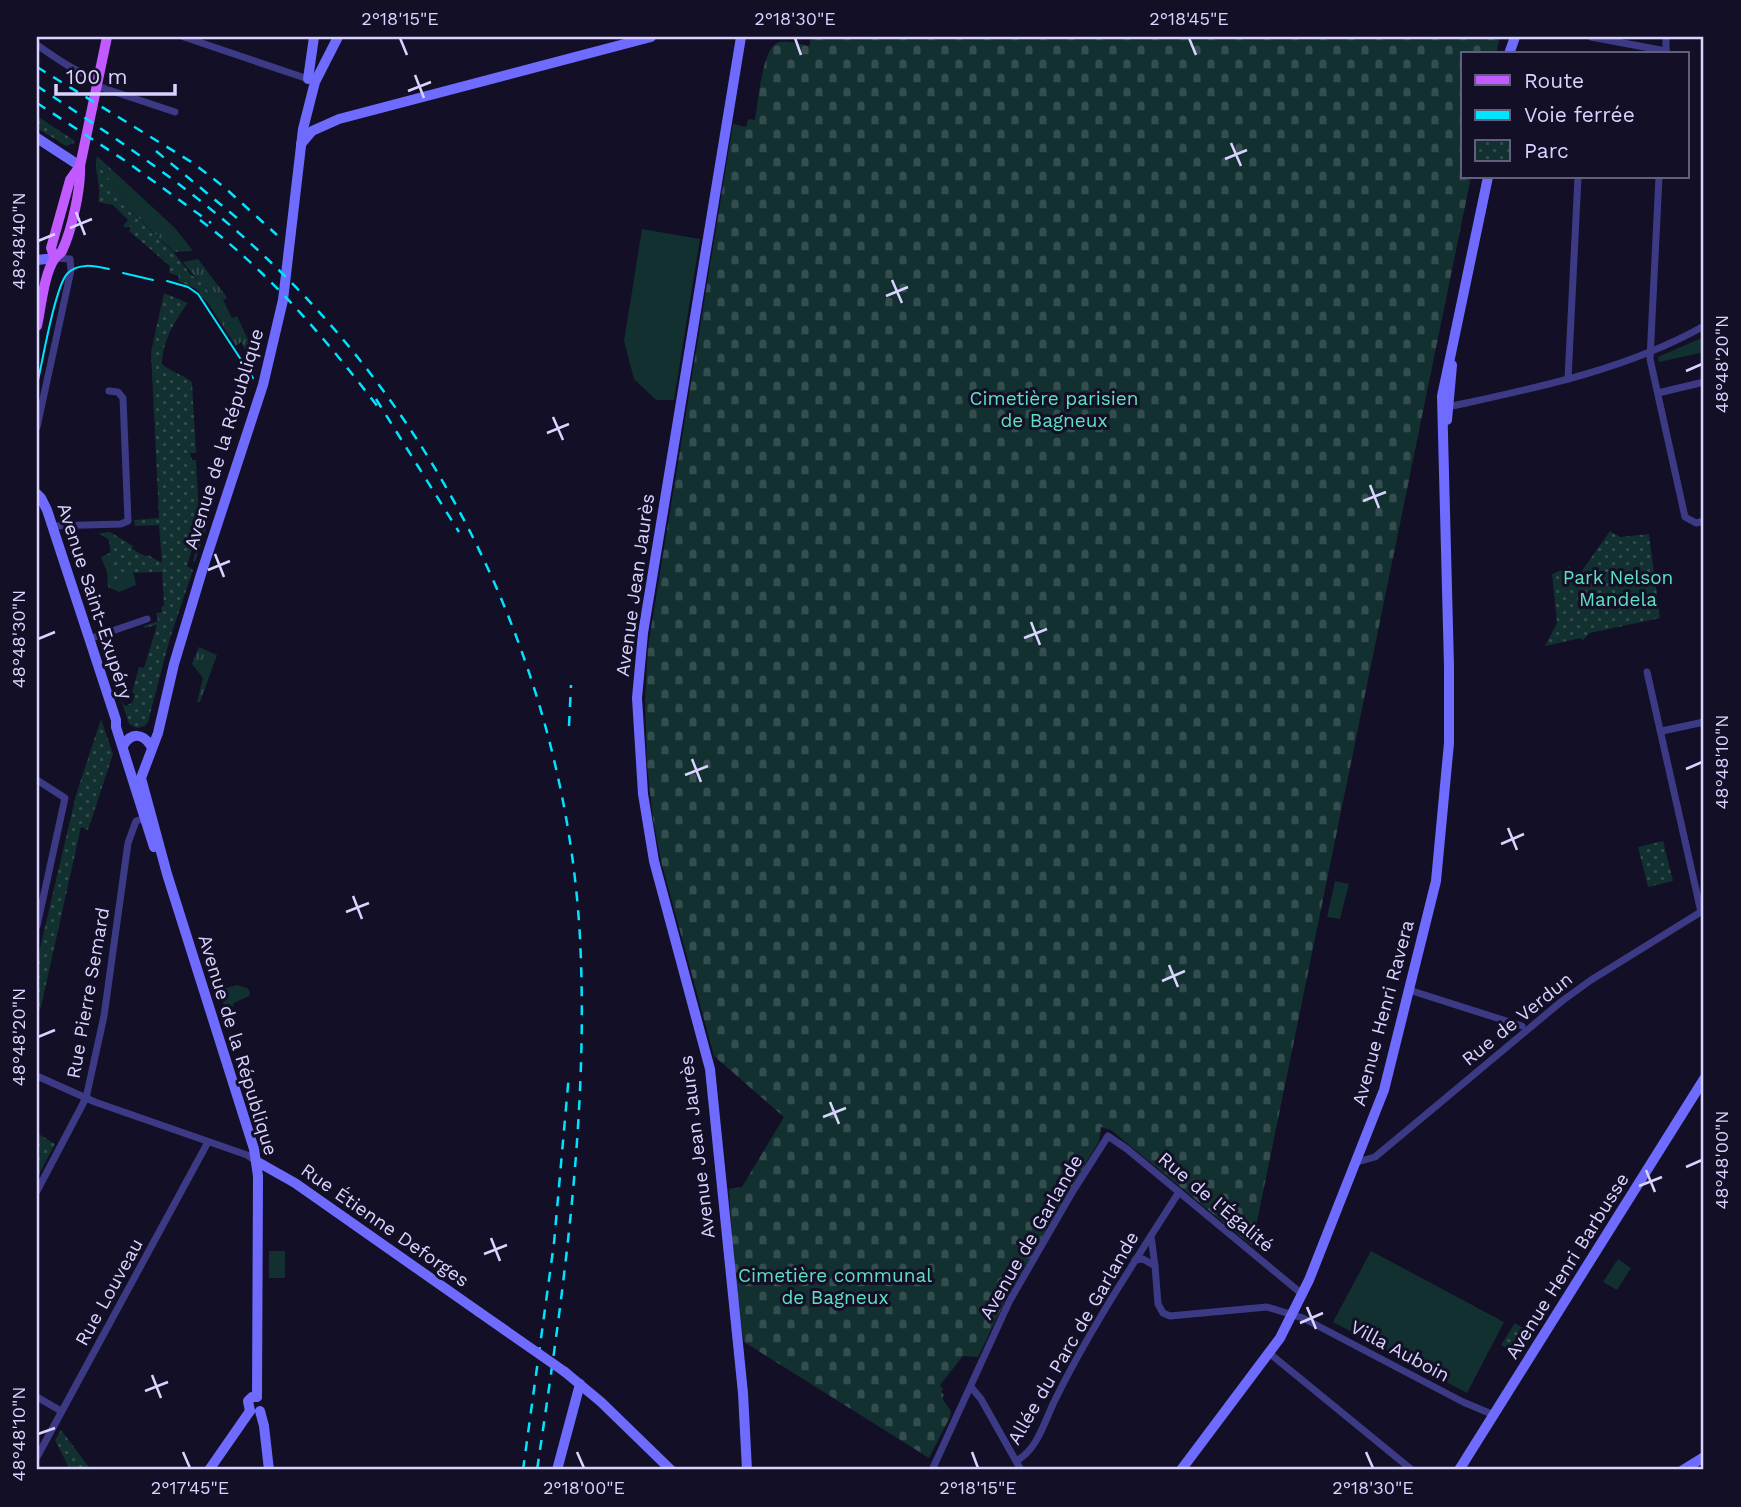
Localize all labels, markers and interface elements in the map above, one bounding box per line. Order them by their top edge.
text: 2°18'15"E [361,8,439,29]
text: 2°18'30"E [754,8,836,29]
text: 2°18'45"E [1149,8,1229,29]
scale bar [56,52,175,96]
legend [1461,52,1688,178]
text: 100 m [66,64,128,89]
text: Route [1524,68,1584,93]
text: Voie ferrée [1524,102,1635,127]
text: Parc [1524,138,1569,163]
text: 48°48'40"N [8,192,29,290]
text: 48°48'20"N [1711,315,1732,413]
street label: Avenue de la République [179,326,269,552]
park label: Cimetière parisien de Bagneux [969,387,1139,432]
street label: Avenue Jean Jaurès [611,492,659,678]
street label: Avenue Saint-Exupéry [52,500,138,702]
park label: Park Nelson Mandela [1563,566,1673,611]
text: 48°48'30"N [8,590,29,688]
text: 48°48'10"N [1711,715,1732,809]
street label: Rue Pierre Semard [62,906,114,1080]
street label: Avenue Henri Ravera [1347,917,1419,1109]
street label: Avenue de la République [193,932,283,1158]
street label: Rue de Verdun [1457,967,1577,1071]
text: 48°48'20"N [8,988,29,1086]
street label: Avenue Jean Jaurès [674,1054,720,1240]
text: 48°48'00"N [1711,1110,1732,1210]
street label: Rue de l'Égalité [1154,1147,1278,1257]
street label: Avenue de Garlande [974,1150,1088,1324]
street label: Rue Étienne Deforges [297,1158,473,1292]
street label: Avenue Henri Barbusse [1500,1169,1634,1363]
street label: Allée du Parc de Garlande [1002,1227,1144,1449]
street label: Rue Louveau [70,1234,148,1350]
park label: Cimetière communal de Bagneux [738,1264,932,1309]
street label: Villa Auboin [1346,1315,1454,1387]
text: 48°48'10"N [8,1387,29,1481]
text: 2°17'45"E [151,1477,229,1498]
text: 2°18'00"E [543,1477,625,1498]
text: 2°18'15"E [939,1477,1017,1498]
text: 2°18'30"E [1332,1477,1414,1498]

